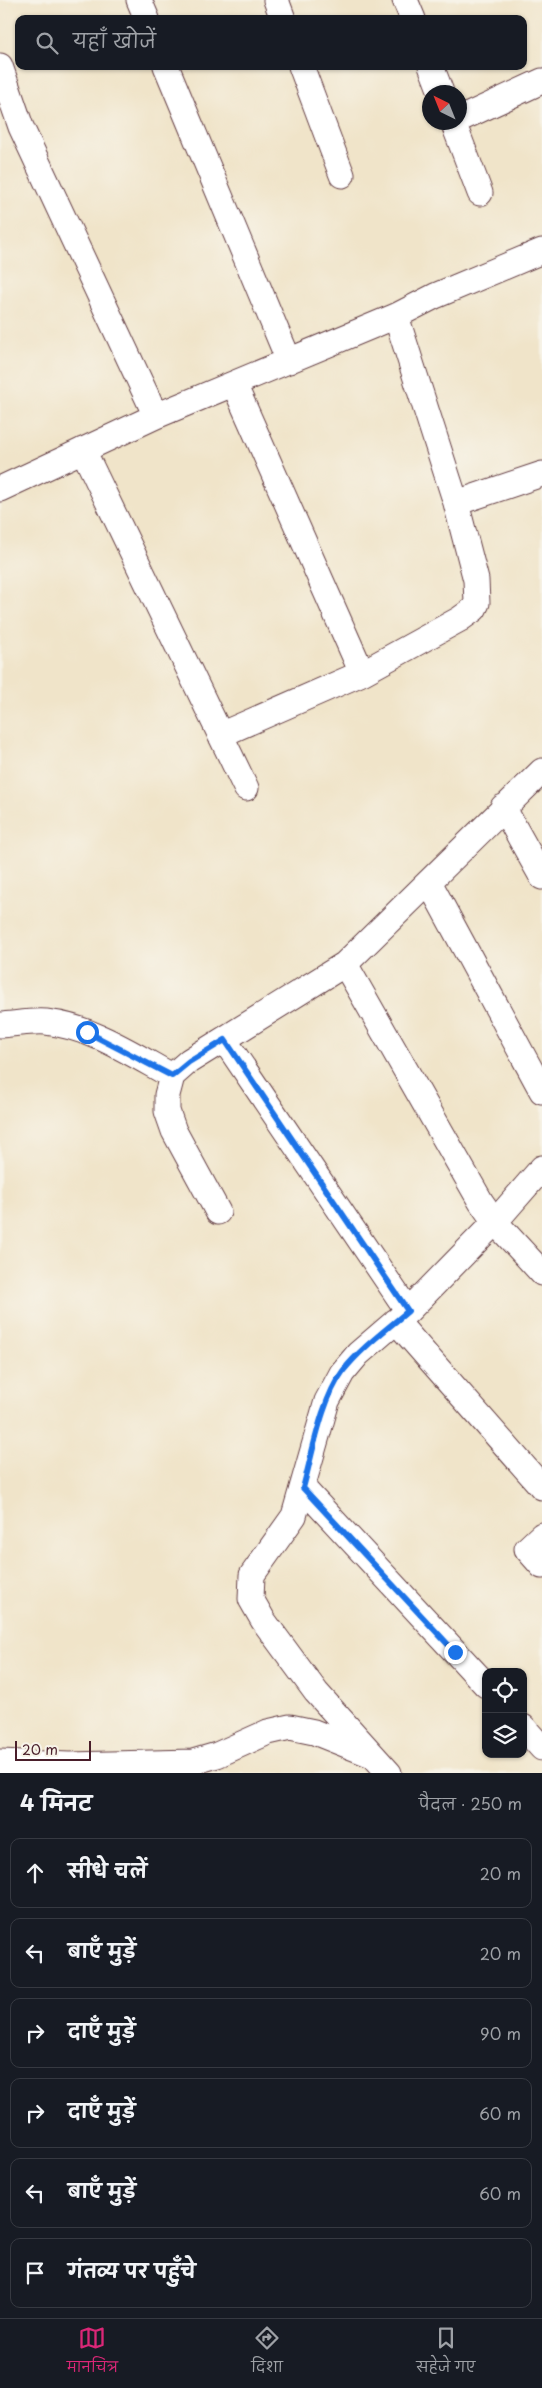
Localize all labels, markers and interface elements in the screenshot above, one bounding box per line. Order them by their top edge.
search box [15,15,527,70]
text: यहाँ खोजें [73,26,156,54]
icon: search [33,29,61,57]
north arrow [422,85,467,130]
route start [76,1021,99,1044]
route end [444,1641,467,1664]
map controls [482,1668,527,1758]
button: locate [482,1668,527,1713]
button: layers [482,1713,527,1758]
scale bar [15,1738,91,1761]
text: 20 m [22,1739,58,1760]
text: 4 मिनट [20,1786,92,1818]
text: पैदल · 250 m [419,1791,522,1815]
text: सीधे चलें [68,1856,147,1884]
icon: ahead [21,1859,49,1887]
text: 20 m [480,1861,521,1885]
text: बाएँ मुड़ें [68,1936,136,1964]
icon: left [21,1939,49,1967]
text: 20 m [480,1941,521,1965]
text: दाएँ मुड़ें [68,2016,135,2044]
icon: right [21,2019,49,2047]
text: 90 m [480,2021,521,2045]
text: दाएँ मुड़ें [68,2096,135,2124]
icon: right [21,2099,49,2127]
text: 60 m [479,2101,521,2125]
text: बाएँ मुड़ें [68,2176,136,2204]
icon: left [21,2179,49,2207]
text: 60 m [479,2181,521,2205]
text: गंतव्य पर पहुँचे [68,2256,196,2284]
icon: arrive [21,2259,49,2287]
tab: मानचित्र [67,2324,118,2383]
tab: दिशा [251,2324,283,2383]
tab: सहेजे गए [416,2324,475,2383]

